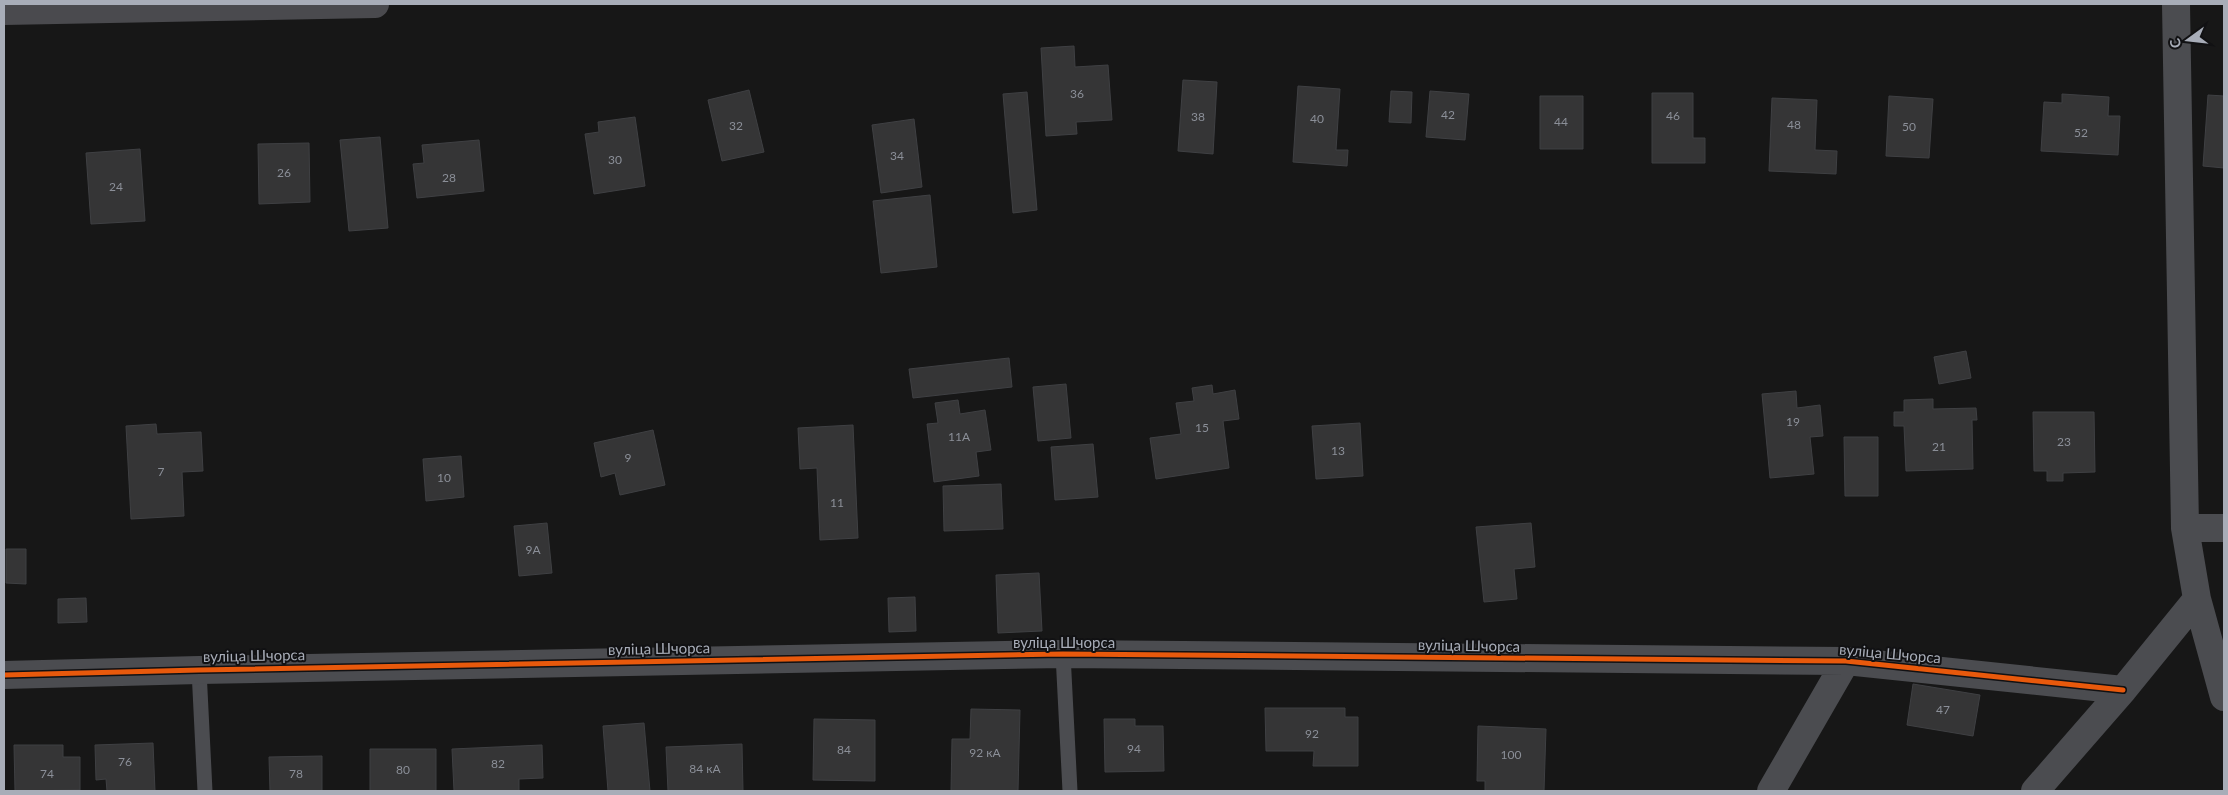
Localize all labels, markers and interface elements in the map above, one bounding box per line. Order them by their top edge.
north arrow [2163,15,2213,65]
text: С [2165,36,2184,50]
house number: 36 [1070,86,1084,101]
house number: 42 [1441,107,1455,122]
house number: 46 [1666,108,1680,123]
house number: 38 [1191,109,1205,124]
house number: 40 [1310,111,1324,126]
house number: 44 [1554,114,1568,129]
house number: 48 [1787,117,1801,132]
house number: 32 [729,118,743,133]
house number: 50 [1902,119,1916,134]
house number: 52 [2074,125,2088,140]
house number: 34 [890,148,904,163]
house number: 30 [608,152,622,167]
house number: 26 [277,165,291,180]
house number: 28 [442,170,456,185]
house number: 24 [109,179,123,194]
house number: 19 [1786,414,1800,429]
house number: 15 [1195,420,1209,435]
house number: 11А [948,429,971,444]
house number: 23 [2057,434,2071,449]
house number: 21 [1932,439,1946,454]
house number: 13 [1331,443,1345,458]
house number: 9 [625,450,632,465]
house number: 7 [158,464,165,479]
house number: 10 [437,470,451,485]
house number: 11 [830,495,844,510]
house number: 9А [525,542,541,557]
street label: вуліца Шчорса [1013,633,1115,651]
street label: вуліца Шчорса [1418,635,1520,655]
street label: вуліца Шчорса [608,638,710,658]
street label: вуліца Шчорса [1838,640,1942,666]
street label: вуліца Шчорса [203,645,305,665]
house number: 47 [1936,702,1950,717]
house number: 92 [1305,726,1319,741]
house number: 94 [1127,741,1141,756]
house number: 84 [837,742,851,757]
house number: 92 кА [969,745,1002,760]
house number: 100 [1501,747,1521,762]
house number: 76 [118,754,132,769]
house number: 82 [491,756,505,771]
house number: 84 кА [689,761,722,776]
house number: 80 [396,762,410,777]
house number: 74 [40,766,54,781]
house number: 78 [289,766,303,781]

